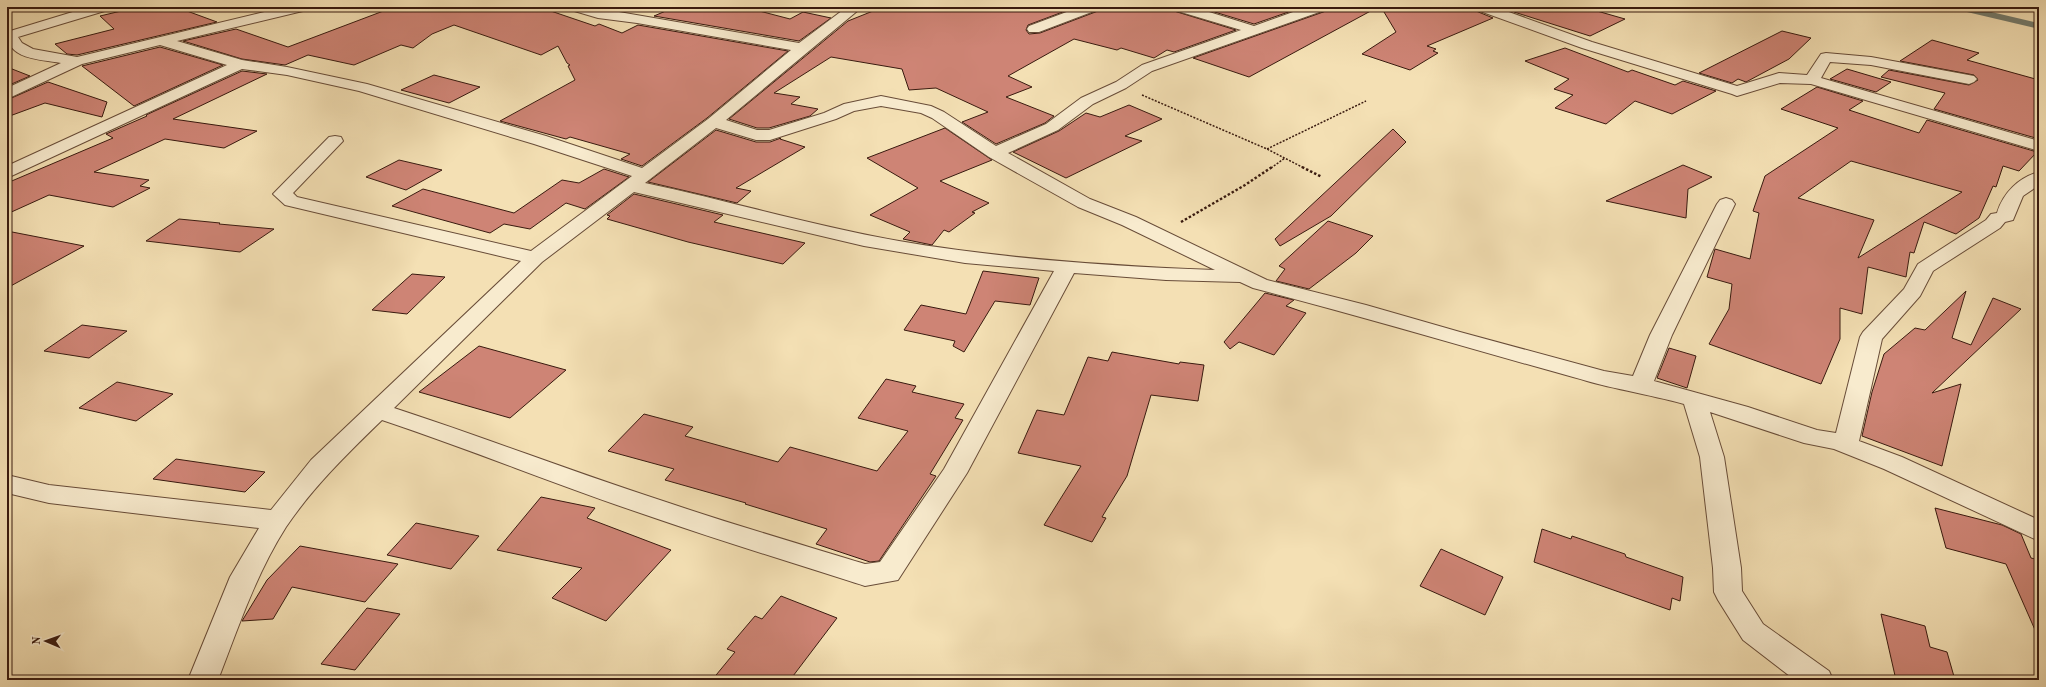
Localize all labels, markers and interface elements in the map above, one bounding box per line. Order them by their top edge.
north arrow [26,621,66,661]
text: N [32,636,43,645]

